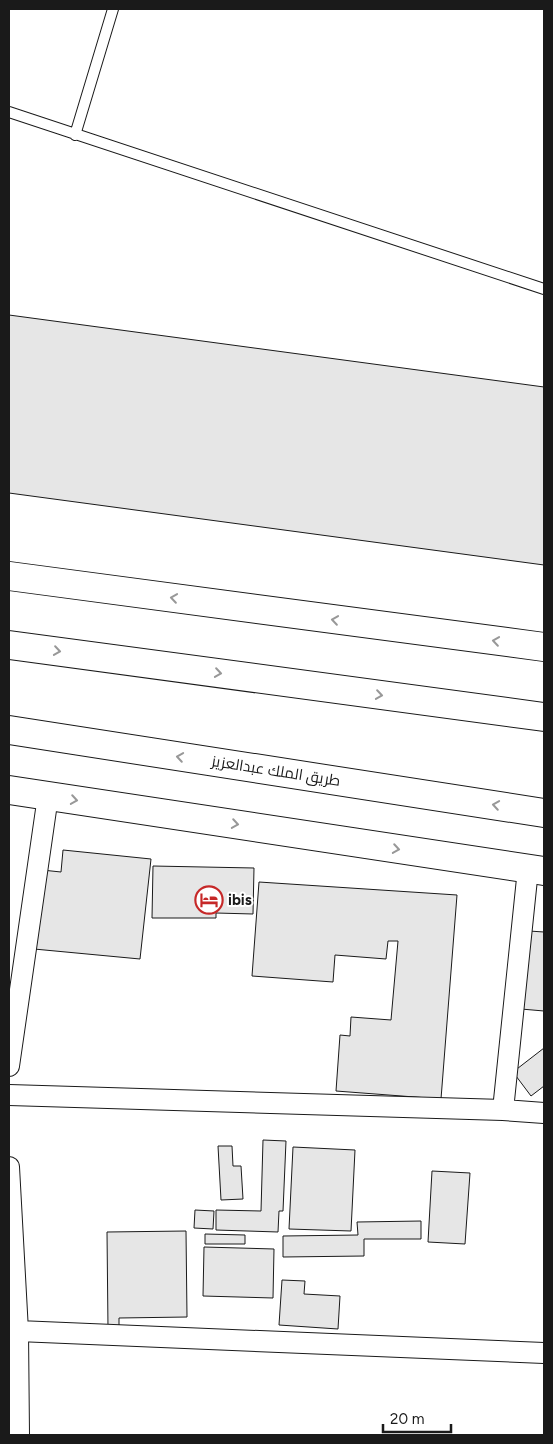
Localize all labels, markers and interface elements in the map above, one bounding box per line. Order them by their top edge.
one-way arrow [169,593,177,604]
one-way arrow [331,615,339,625]
one-way arrow [492,636,500,647]
one-way arrow [53,645,61,656]
one-way arrow [214,667,222,678]
one-way arrow [375,689,383,700]
one-way arrow [175,752,184,762]
street label: طريق الملك عبدالعزيز [209,752,342,791]
one-way arrow [71,794,79,805]
one-way arrow [492,801,500,811]
one-way arrow [231,819,239,829]
one-way arrow [391,843,400,853]
hotel icon: ibis [194,885,224,915]
place label: ibis [228,891,252,909]
scale bar [383,1402,450,1434]
text: 20 m [390,1410,424,1428]

